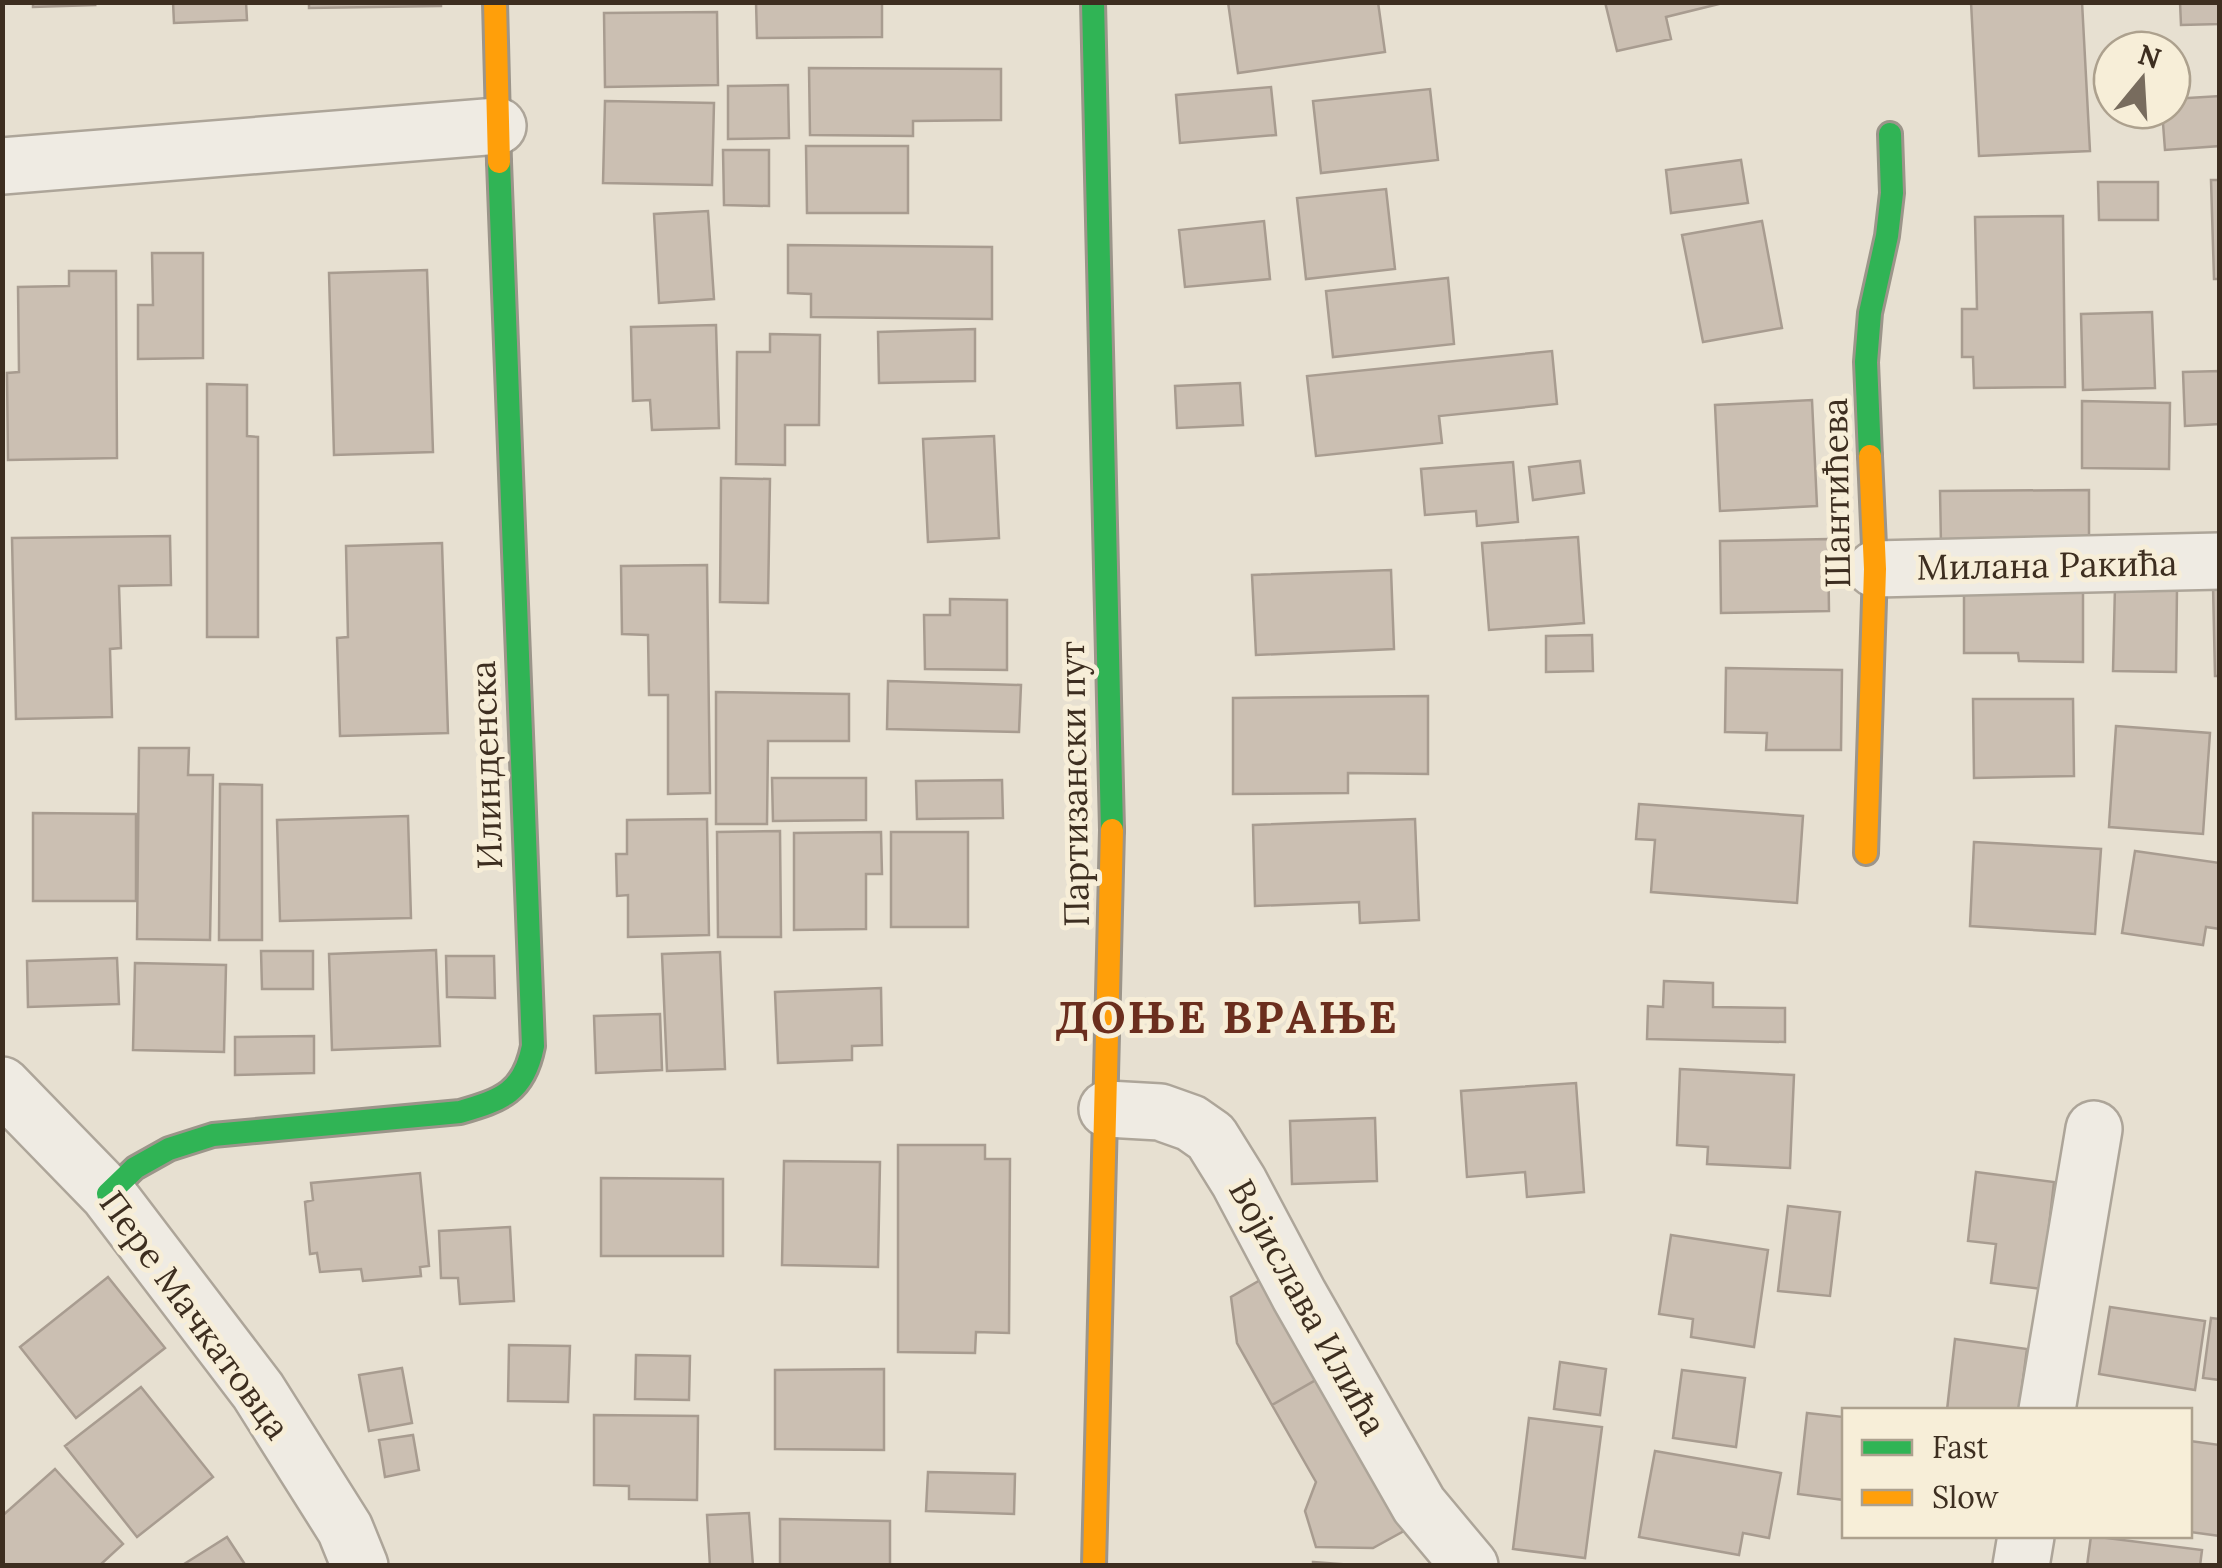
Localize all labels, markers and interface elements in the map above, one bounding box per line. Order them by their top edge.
north arrow [2092,30,2192,130]
text: N [2134,36,2166,77]
street label: Шантићева [1812,398,1860,588]
street label: Милана Ракића [1916,540,2178,590]
street label: Партизански пут [1049,641,1099,927]
street label: Илинденска [460,660,512,870]
district label: ДОЊЕ ВРАЊЕ [1055,988,1399,1045]
street label: Војислава Илића [1219,1171,1397,1443]
street label: Пере Мачкатовца [90,1182,300,1448]
legend [1842,1408,2192,1538]
text: Fast [1932,1428,1989,1466]
text: Slow [1932,1478,1998,1516]

